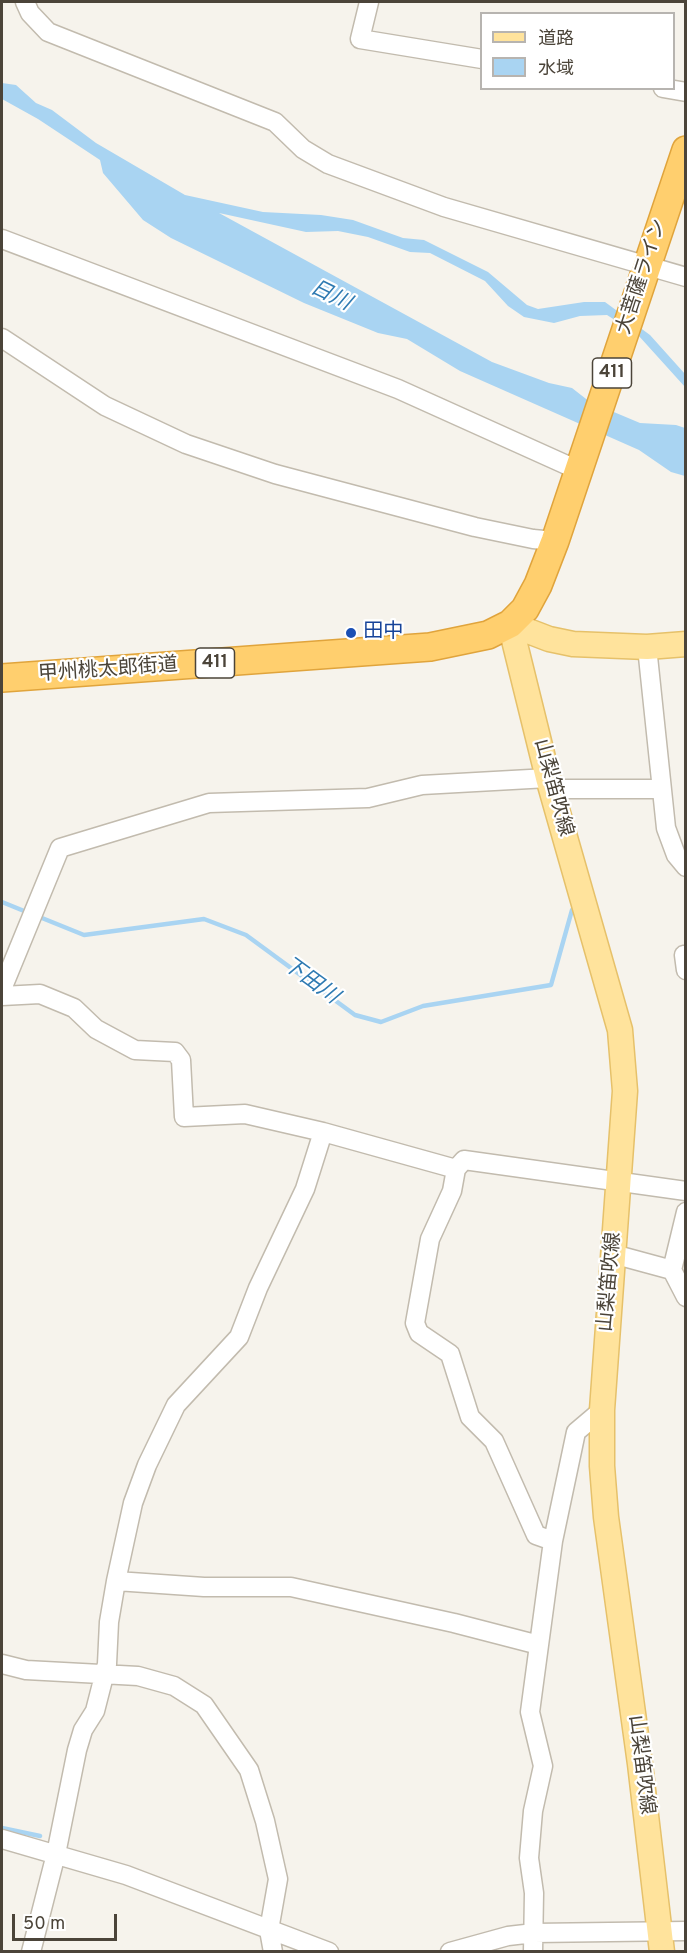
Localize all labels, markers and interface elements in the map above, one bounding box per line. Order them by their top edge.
legend [480,12,675,90]
text: 道路 [538,28,574,51]
text: 水域 [538,58,574,81]
street label: 大菩薩ライン [613,216,673,338]
water label: 日川 [306,276,354,318]
road number: 411 [592,358,632,388]
place label: 田中 [363,621,403,645]
marker: 田中 [344,626,358,640]
road number: 411 [196,648,234,678]
street label: 甲州桃太郎街道 [37,654,179,688]
street label: 山梨笛吹線 [527,737,577,839]
water label: 下田川 [277,953,343,1011]
street label: 山梨笛吹線 [595,1231,627,1333]
street label: 山梨笛吹線 [622,1714,658,1816]
scale bar [15,1902,120,1940]
text: 50 m [23,1913,65,1936]

